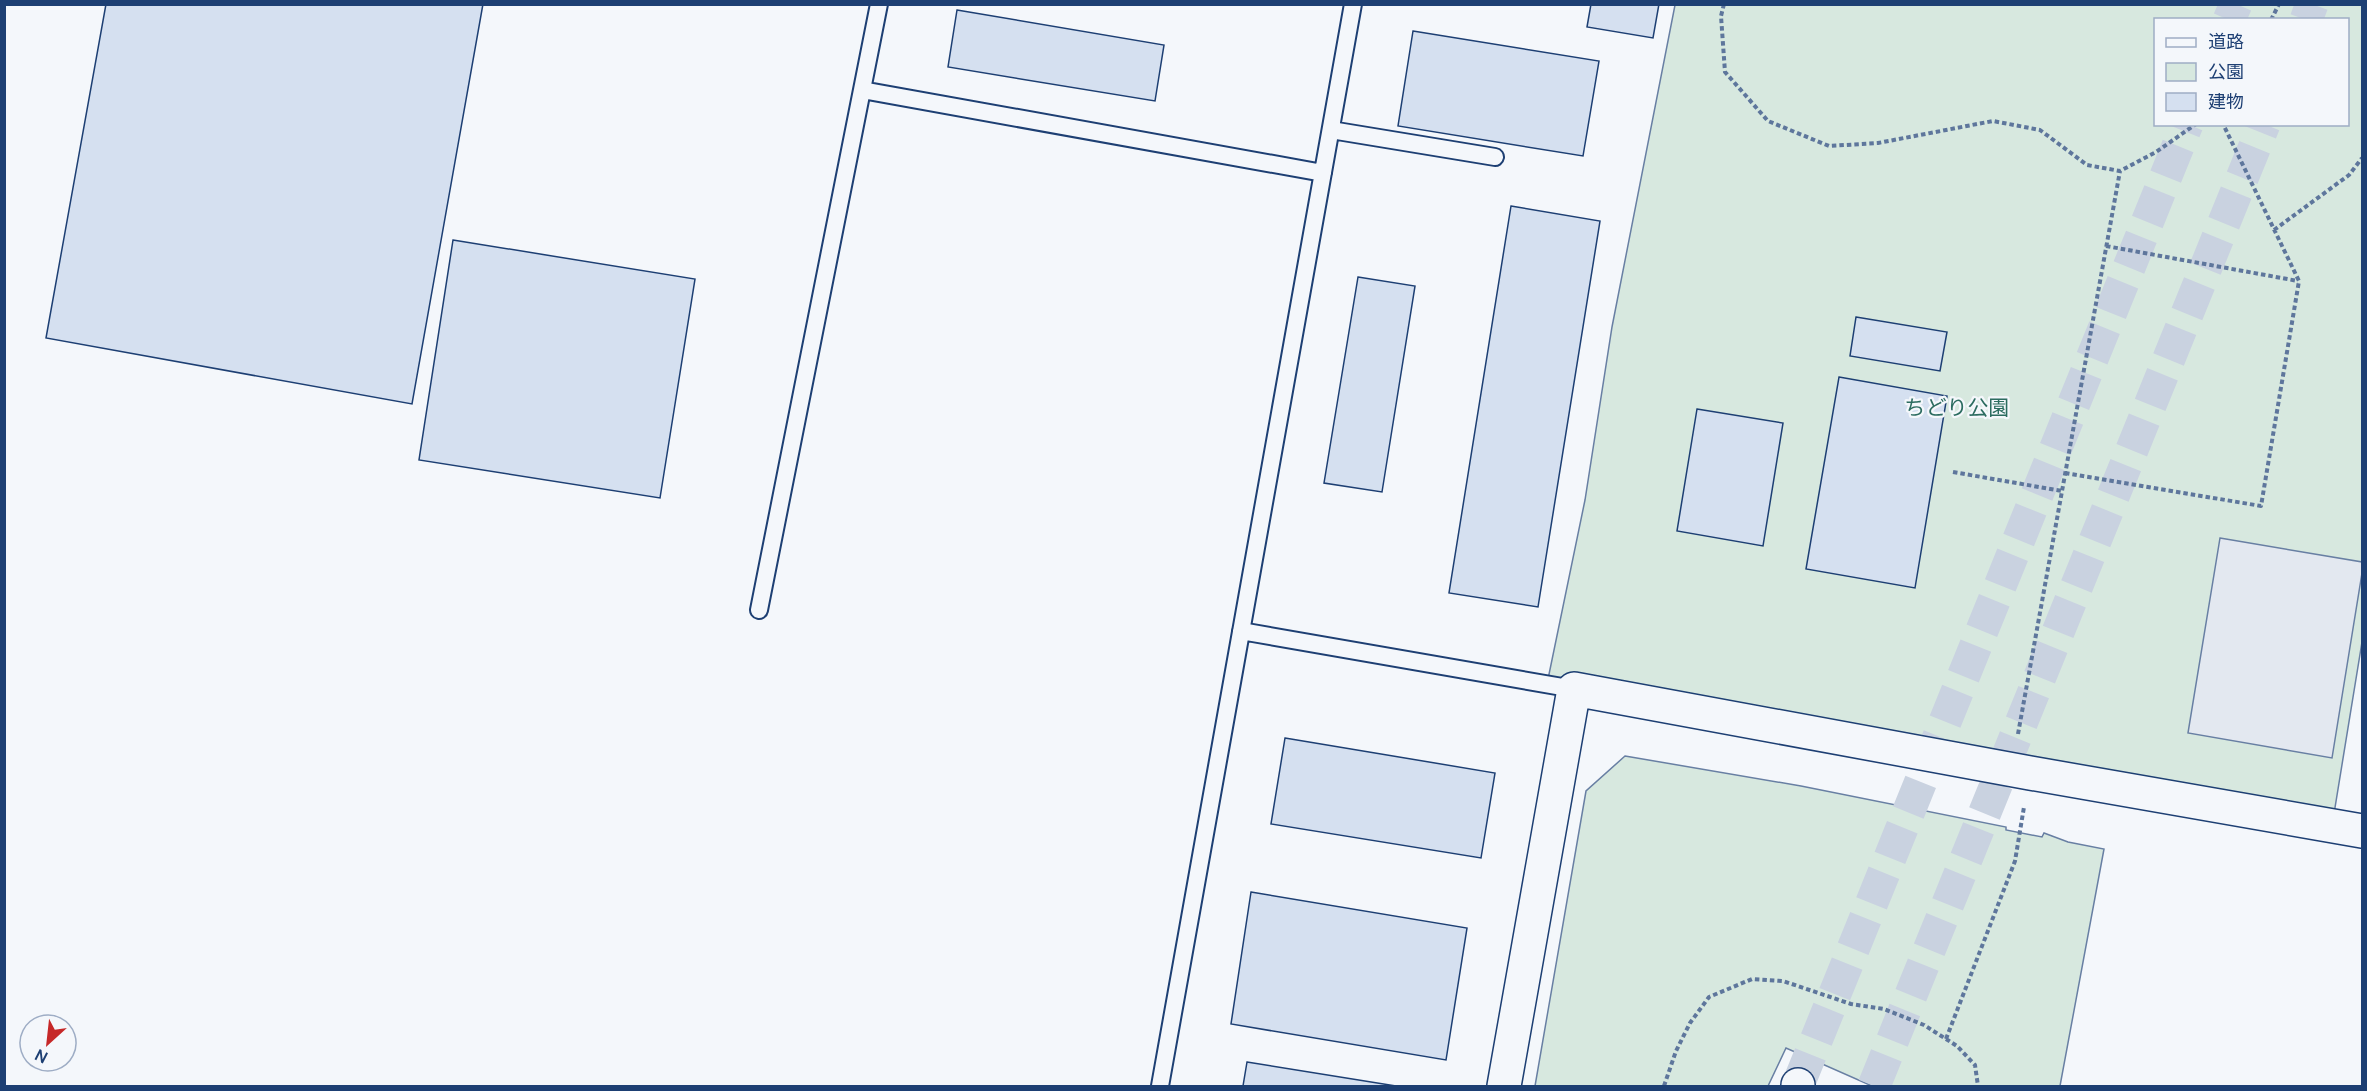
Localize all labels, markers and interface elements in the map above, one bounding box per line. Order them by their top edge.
legend [2154,18,2349,126]
text: 道路 [2208,29,2244,53]
text: 公園 [2208,59,2244,83]
text: 建物 [2208,89,2244,113]
park label: ちどり公園 [1905,393,2010,421]
north arrow [18,1013,78,1073]
text: N [31,1044,51,1069]

